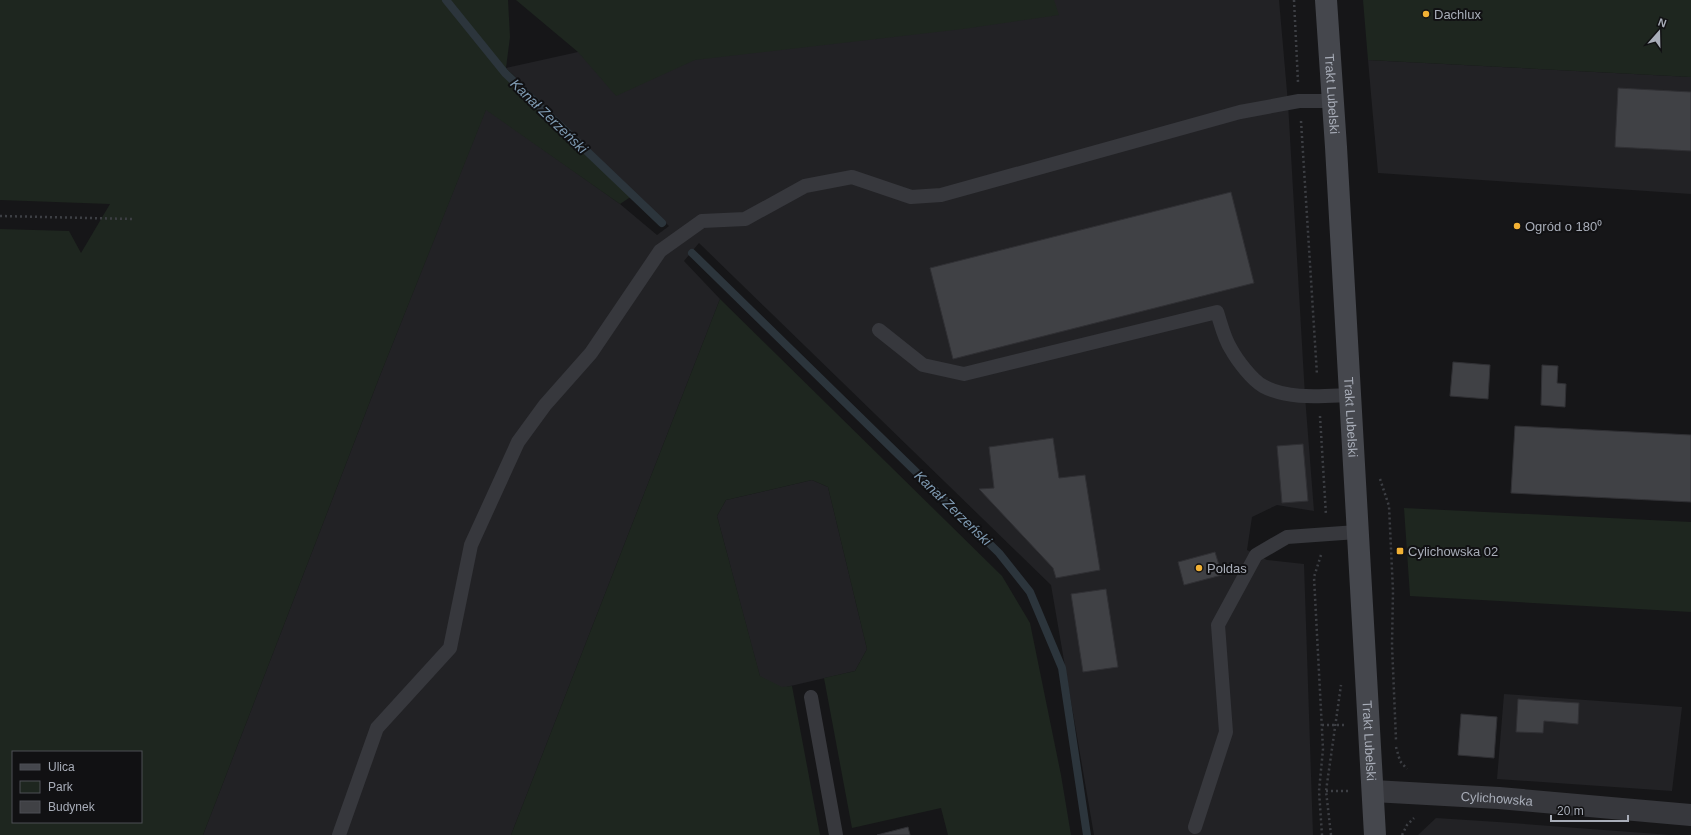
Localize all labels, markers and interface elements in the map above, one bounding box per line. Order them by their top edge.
place label: Dachlux [1434,7,1481,22]
marker: Dachlux [1421,9,1431,19]
north arrow [1639,12,1679,52]
text: N [1657,16,1668,30]
street label: Trakt Lubelski [1322,53,1343,135]
water label: Kanał Zerzeński [507,75,591,157]
place label: Ogród o 180⁰ [1525,219,1602,234]
marker: Ogród o 180⁰ [1512,221,1522,231]
street label: Trakt Lubelski [1342,377,1361,458]
water label: Kanał Zerzeński [911,467,995,549]
place label: Cylichowska 02 [1408,544,1498,559]
marker: Cylichowska 02 [1395,546,1405,556]
place label: Poldas [1207,561,1247,576]
marker: Poldas [1194,563,1204,573]
street label: Trakt Lubelski [1360,700,1379,781]
legend [12,751,142,823]
text: Ulica [48,760,75,774]
text: Park [48,780,74,794]
street label: Cylichowska [1460,788,1534,809]
scale bar [1551,797,1628,823]
text: Budynek [48,800,96,814]
text: 20 m [1557,804,1584,818]

